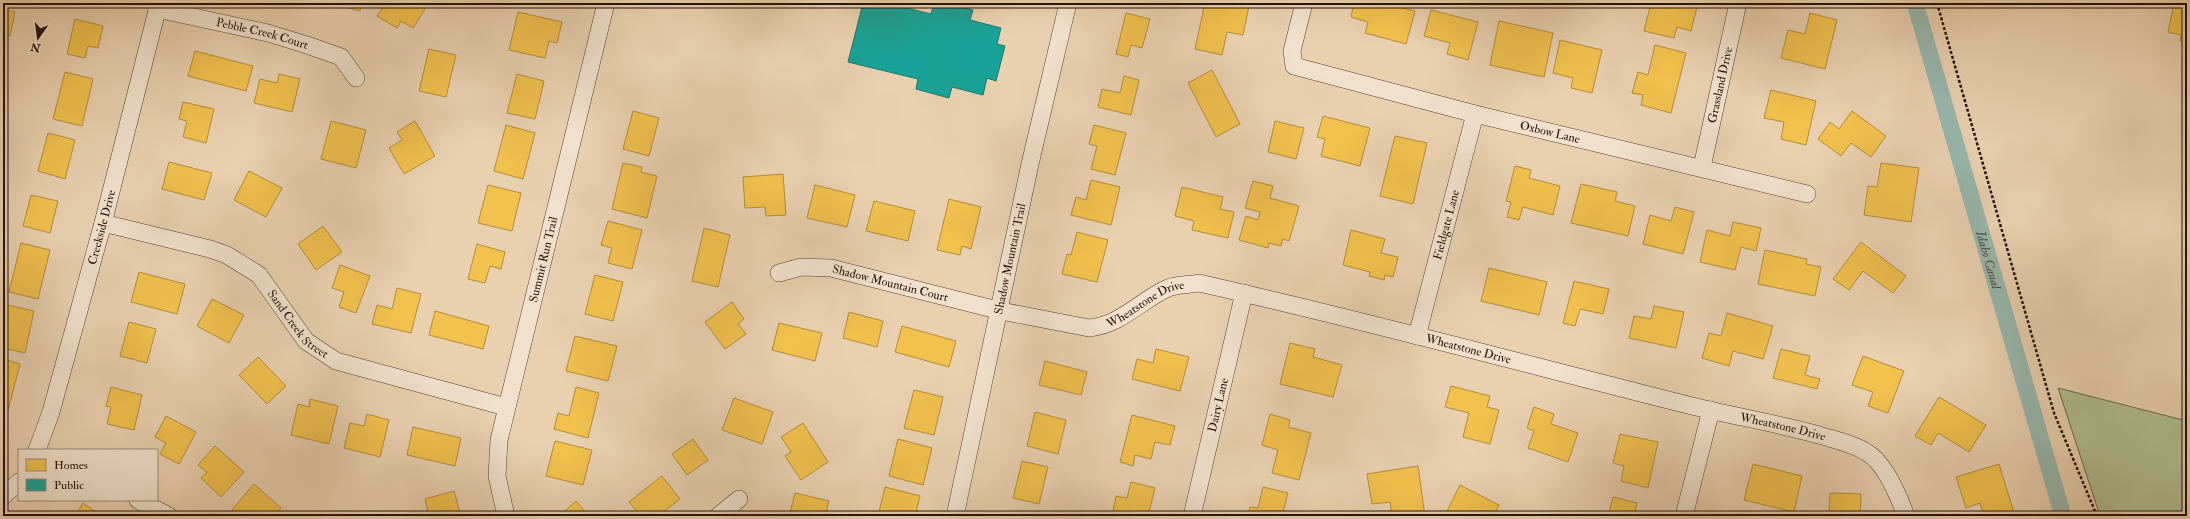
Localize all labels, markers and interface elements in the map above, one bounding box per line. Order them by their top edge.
street label: Pebble Creek Court [215,15,310,53]
north arrow [18,18,58,58]
text: N [28,39,43,55]
street label: Grassland Drive [1705,45,1736,125]
street label: Oxbow Lane [1518,118,1582,147]
street label: Creekside Drive [85,188,119,267]
street label: Fieldgate Lane [1430,188,1463,261]
street label: Shadow Mountain Trail [991,202,1029,316]
street label: Summit Run Trail [526,215,561,304]
water label: Idaho Canal [1972,228,2004,292]
street label: Shadow Mountain Court [831,262,950,305]
street label: Wheatstone Drive [1103,278,1185,332]
street label: Sand Creek Street [264,287,331,362]
street label: Wheatstone Drive [1423,331,1513,367]
street label: Dairy Lane [1205,377,1232,434]
street label: Wheatstone Drive [1738,410,1827,445]
legend [18,449,158,501]
text: Homes [54,458,88,473]
text: Public [54,478,84,493]

